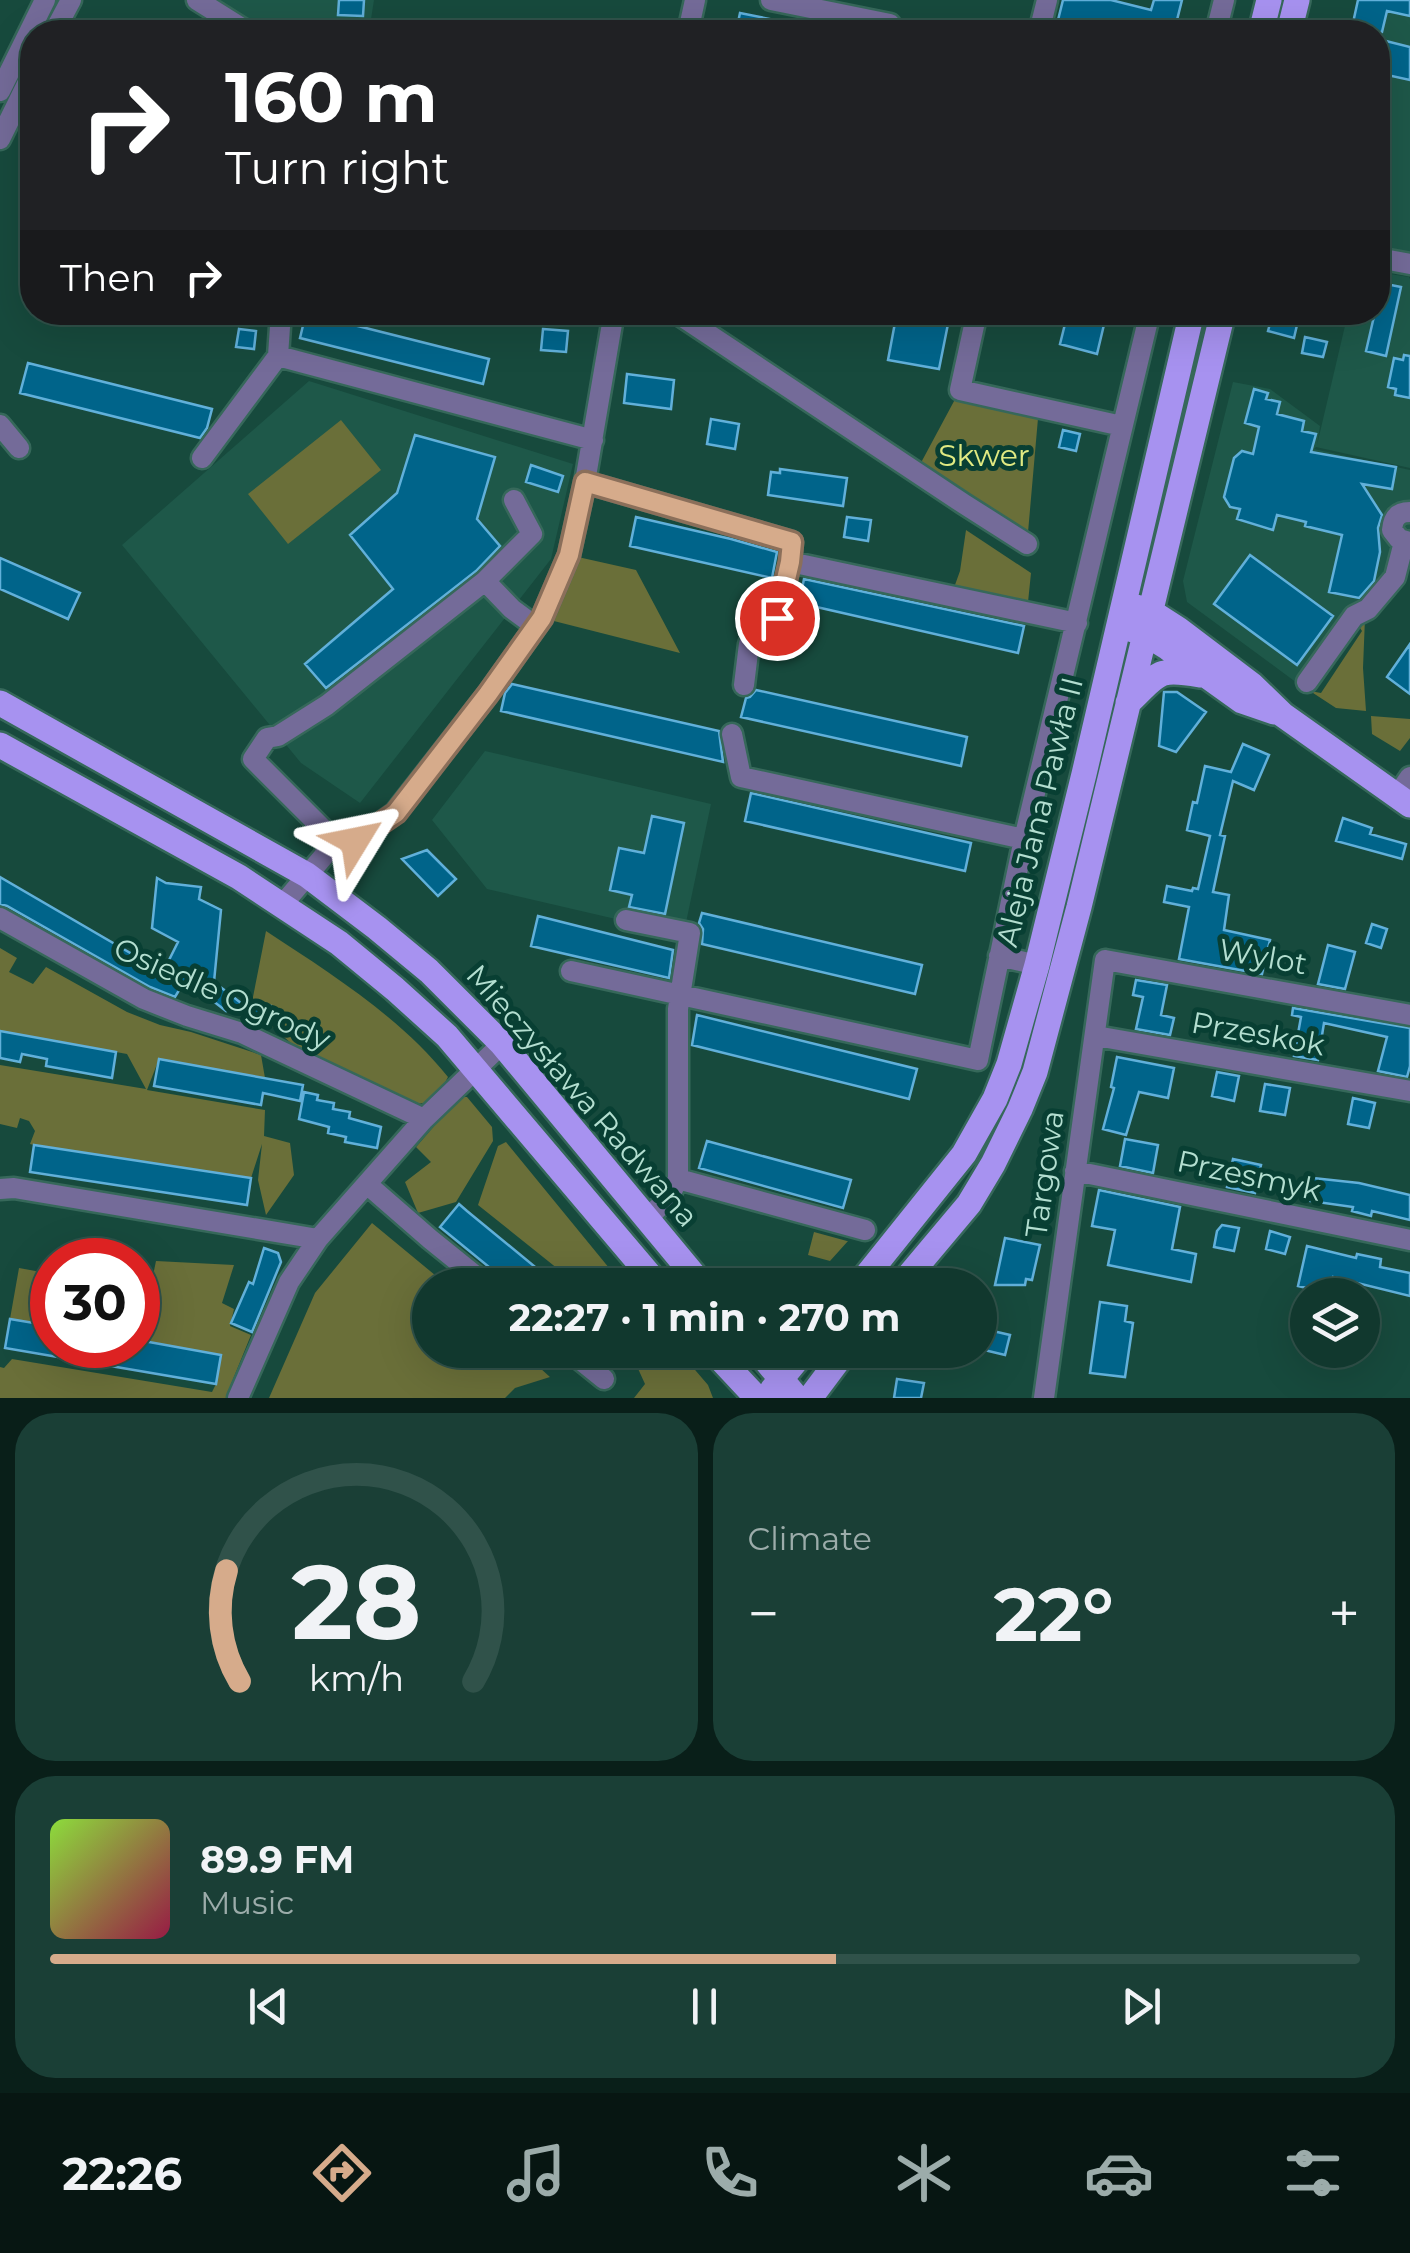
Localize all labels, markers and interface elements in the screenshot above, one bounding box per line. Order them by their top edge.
text: 160 m [225,54,438,140]
icon: right [60,60,190,190]
text: Turn right [225,140,450,195]
icon: right [176,250,231,305]
text: Then [60,254,156,301]
park label: Skwer [938,437,1030,474]
pin [735,576,820,661]
icon: arrive [750,591,805,646]
street label: Aleja Jana Pawła II [988,673,1091,950]
position arrow [303,789,407,893]
street label: Osiedle Ogrody [108,929,337,1058]
street label: Wylot [1216,931,1310,982]
street label: Mieczysława Radwana [458,957,706,1234]
street label: Przeskok [1189,1004,1328,1063]
street label: Targowa [1017,1108,1072,1240]
street label: Przesmyk [1174,1142,1324,1209]
speed limit sign: 30 [30,1238,160,1368]
map controls [1290,1278,1380,1368]
button: layers [1290,1278,1380,1368]
text: 22:27 · 1 min · 270 m [509,1294,900,1341]
text: Climate [748,1519,872,1558]
text: 28 [291,1538,421,1665]
text: 22° [994,1568,1114,1660]
text: − [748,1580,779,1647]
text: + [1328,1580,1360,1647]
text: km/h [309,1656,404,1700]
text: 89.9 FM [200,1836,354,1883]
text: Music [200,1883,294,1922]
icon: previous [241,1979,296,2034]
icon: pause [677,1979,732,2034]
icon: next [1114,1979,1169,2034]
icon: directions [307,2138,377,2208]
icon: music [501,2138,571,2208]
icon: phone [695,2138,765,2208]
icon: climate [889,2138,959,2208]
icon: car [1084,2138,1154,2208]
icon: filters [1278,2138,1348,2208]
text: 22:26 [62,2146,182,2201]

